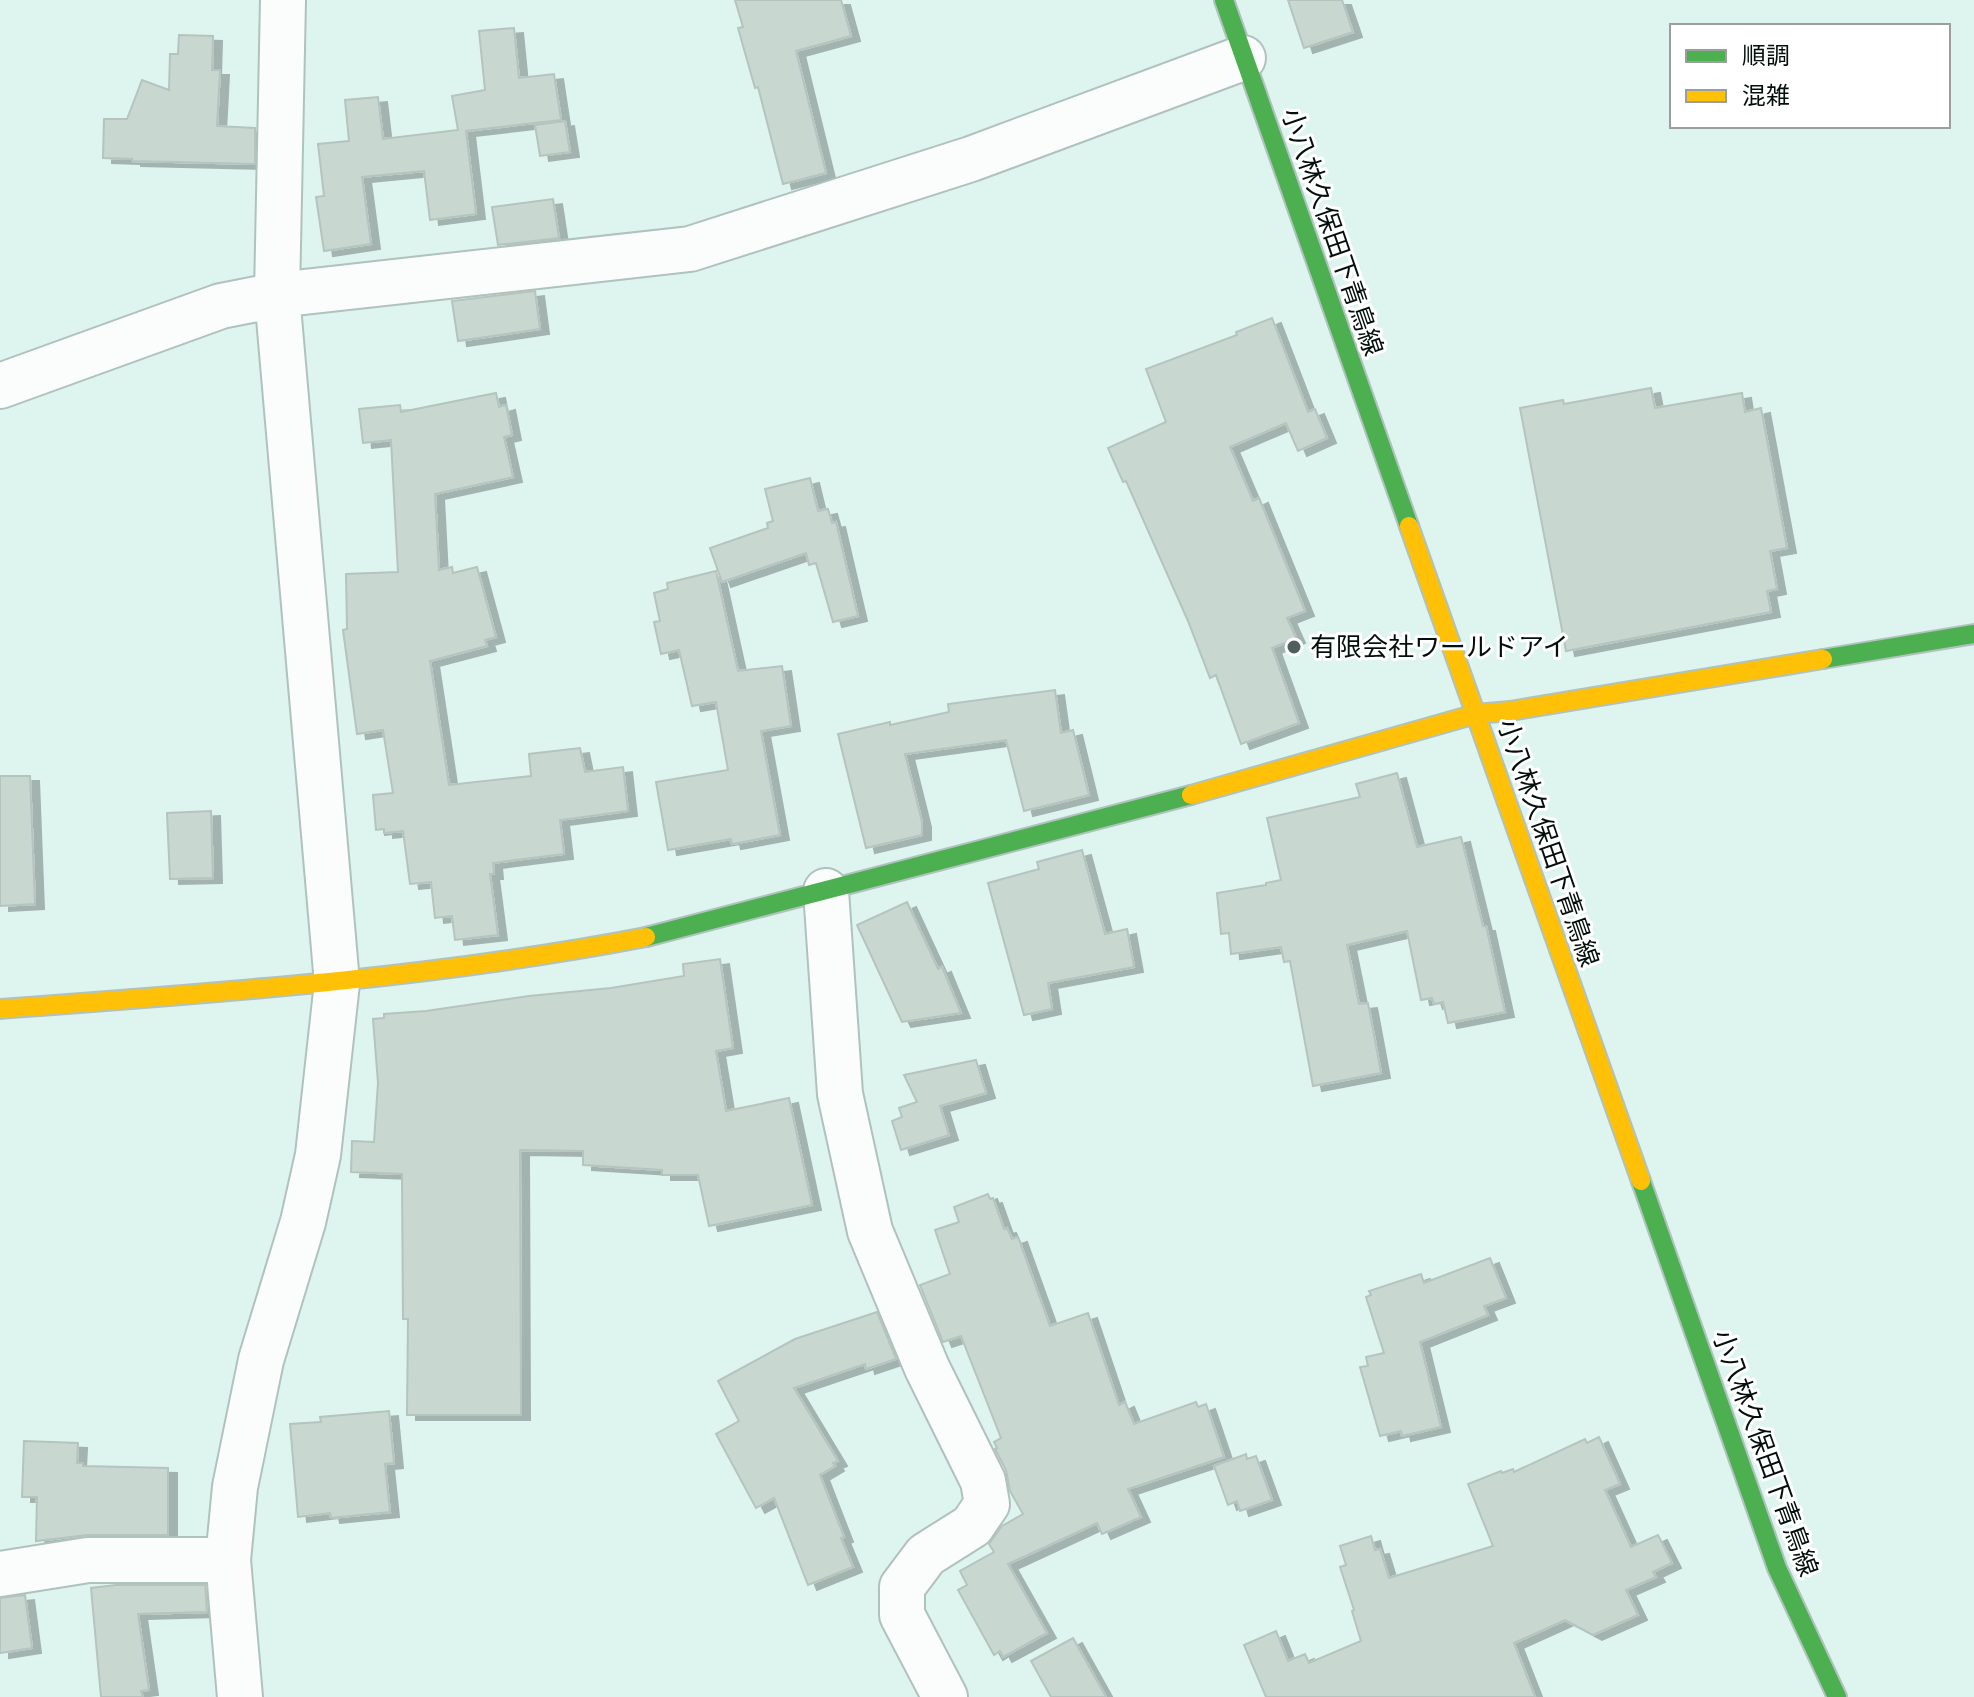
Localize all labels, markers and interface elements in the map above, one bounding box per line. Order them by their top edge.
legend [1670,24,1950,128]
text: 順調 [1742,42,1790,70]
text: 混雑 [1742,82,1790,110]
street label: 小八林久保田下青鳥線 [1275,104,1389,360]
place label: 有限会社ワールドアイ [1310,632,1569,663]
marker: 有限会社ワールドアイ [1285,638,1303,656]
street label: 小八林久保田下青鳥線 [1491,715,1605,971]
street label: 小八林久保田下青鳥線 [1706,1326,1824,1580]

